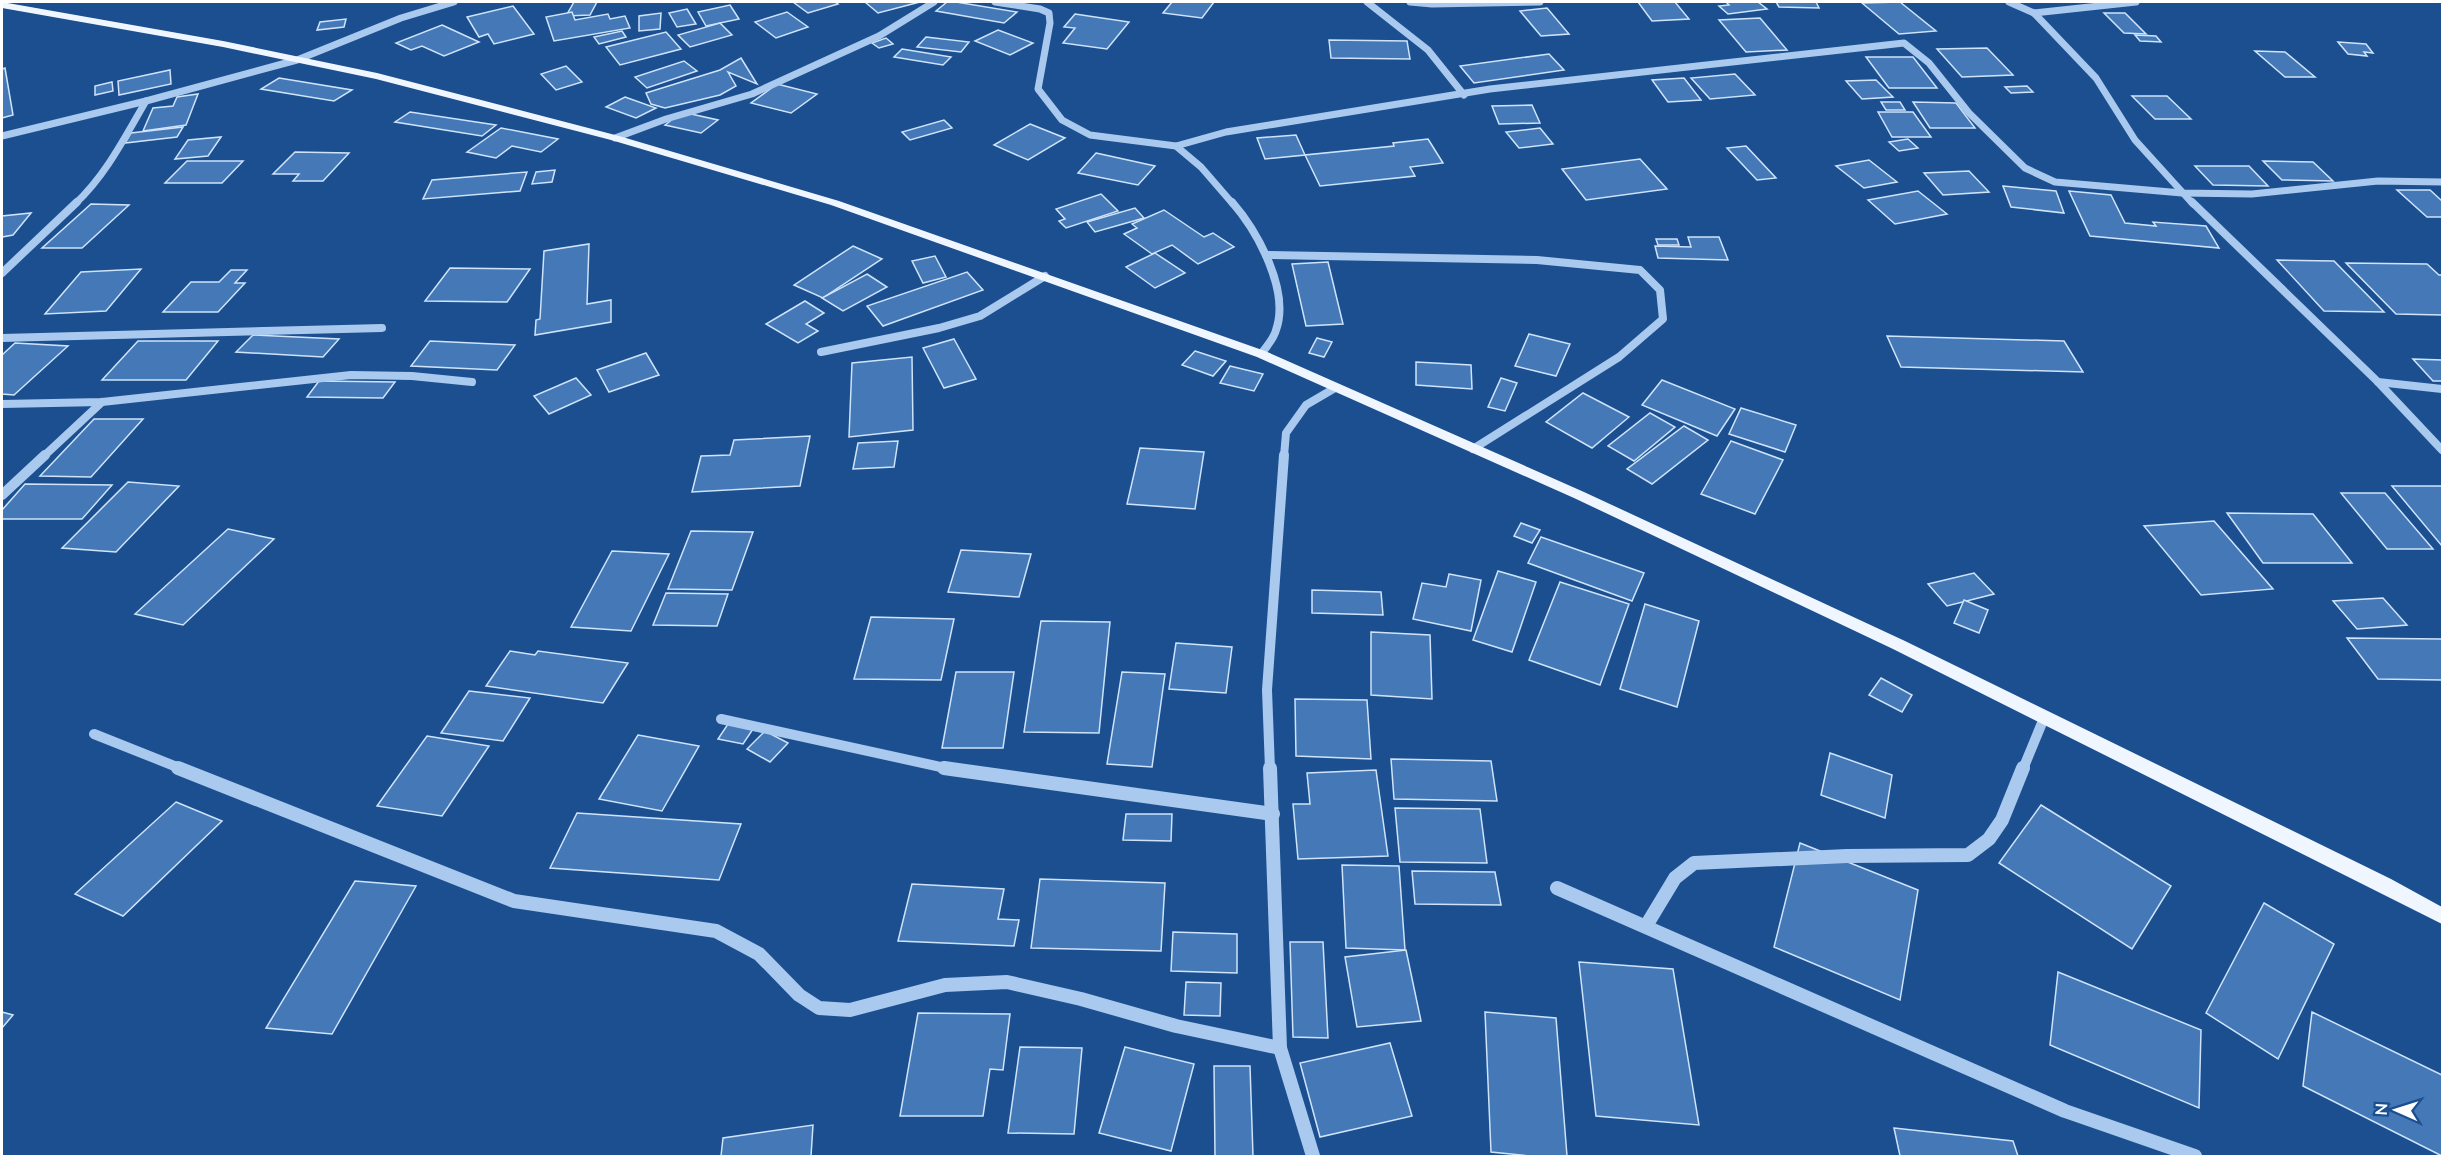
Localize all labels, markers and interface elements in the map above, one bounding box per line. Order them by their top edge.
north arrow [2366,1080,2426,1140]
text: N [2371,1103,2390,1116]

